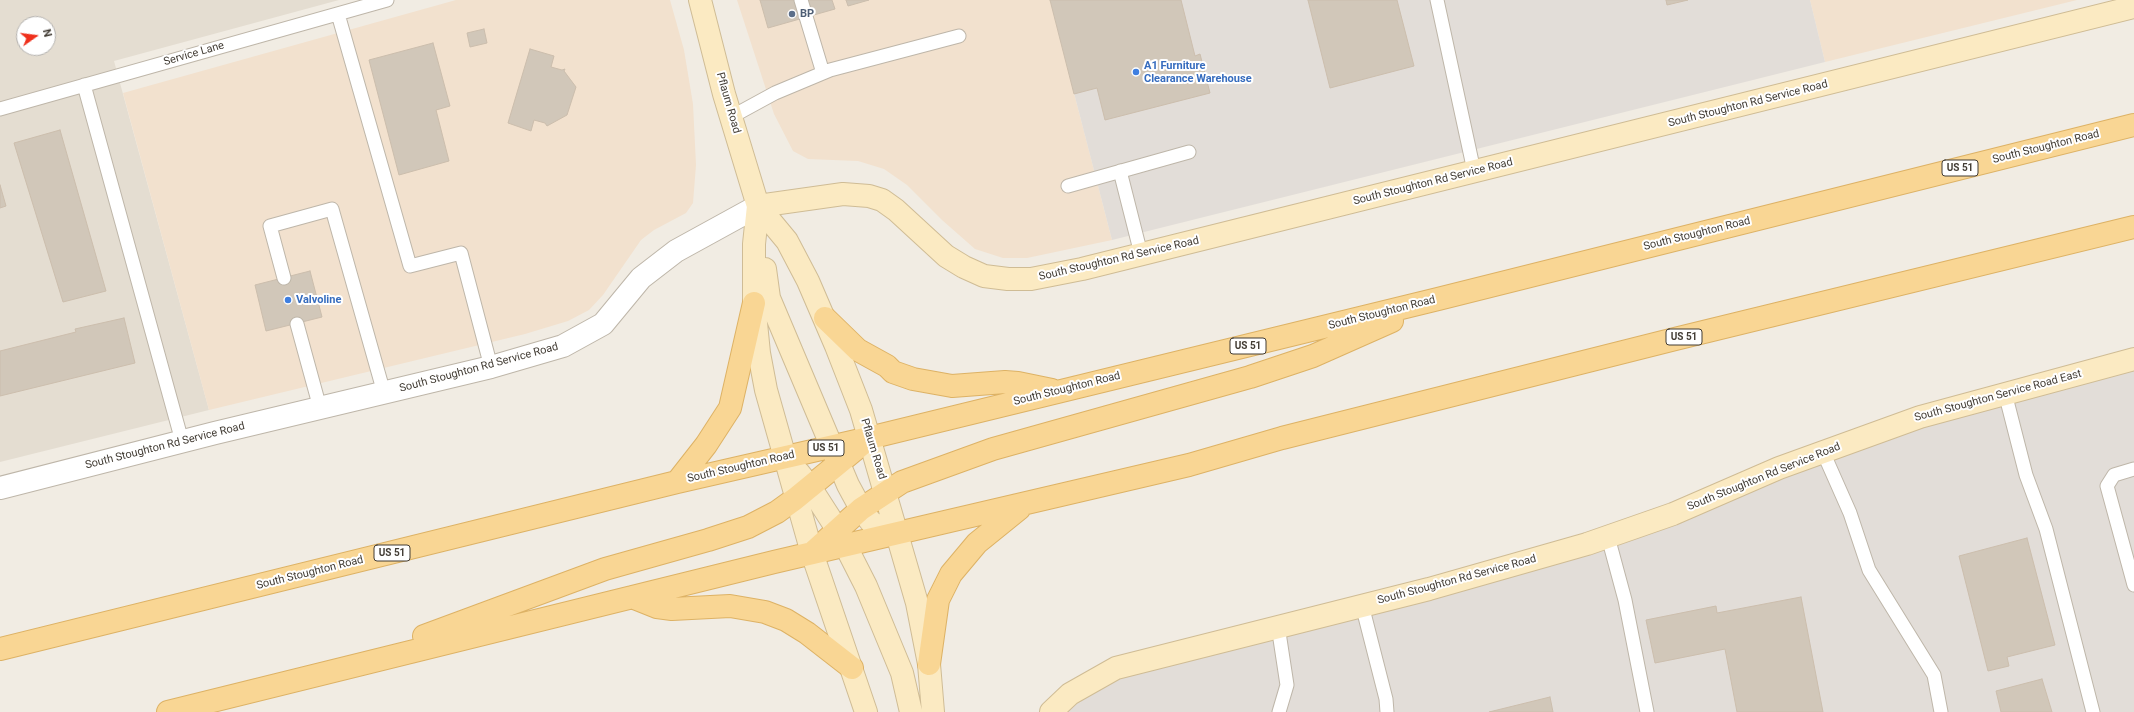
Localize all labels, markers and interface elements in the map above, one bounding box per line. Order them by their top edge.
place label: BP [800,7,814,21]
marker: BP [787,9,797,19]
north arrow [16,16,56,56]
text: N [40,28,54,39]
street label: Service Lane [162,39,226,69]
place label: A1 Furniture Clearance Warehouse [1144,59,1252,85]
marker: A1 Furniture Clearance Warehouse [1131,67,1141,77]
street label: Pflaum Road [713,71,743,135]
street label: South Stoughton Rd Service Road [1667,78,1829,130]
street label: South Stoughton Road [1991,127,2101,167]
street label: South Stoughton Rd Service Road [1352,156,1514,208]
road number: US 51 [1942,160,1978,176]
street label: South Stoughton Road [1642,214,1752,254]
street label: South Stoughton Rd Service Road [1038,234,1200,284]
place label: Valvoline [296,293,341,307]
street label: South Stoughton Road [1327,293,1437,333]
marker: Valvoline [283,295,293,305]
road number: US 51 [1666,329,1702,345]
road number: US 51 [1230,338,1266,354]
street label: South Stoughton Rd Service Road [398,340,560,396]
street label: South Stoughton Service Road East [1913,367,2083,425]
street label: South Stoughton Road [1012,369,1122,409]
street label: Pflaum Road [858,417,888,481]
street label: South Stoughton Rd Service Road [84,420,246,472]
road number: US 51 [808,440,844,456]
street label: South Stoughton Rd Service Road [1686,440,1842,514]
street label: South Stoughton Road [686,448,796,486]
road number: US 51 [374,545,410,561]
street label: South Stoughton Rd Service Road [1376,552,1538,608]
street label: South Stoughton Road [255,553,365,593]

